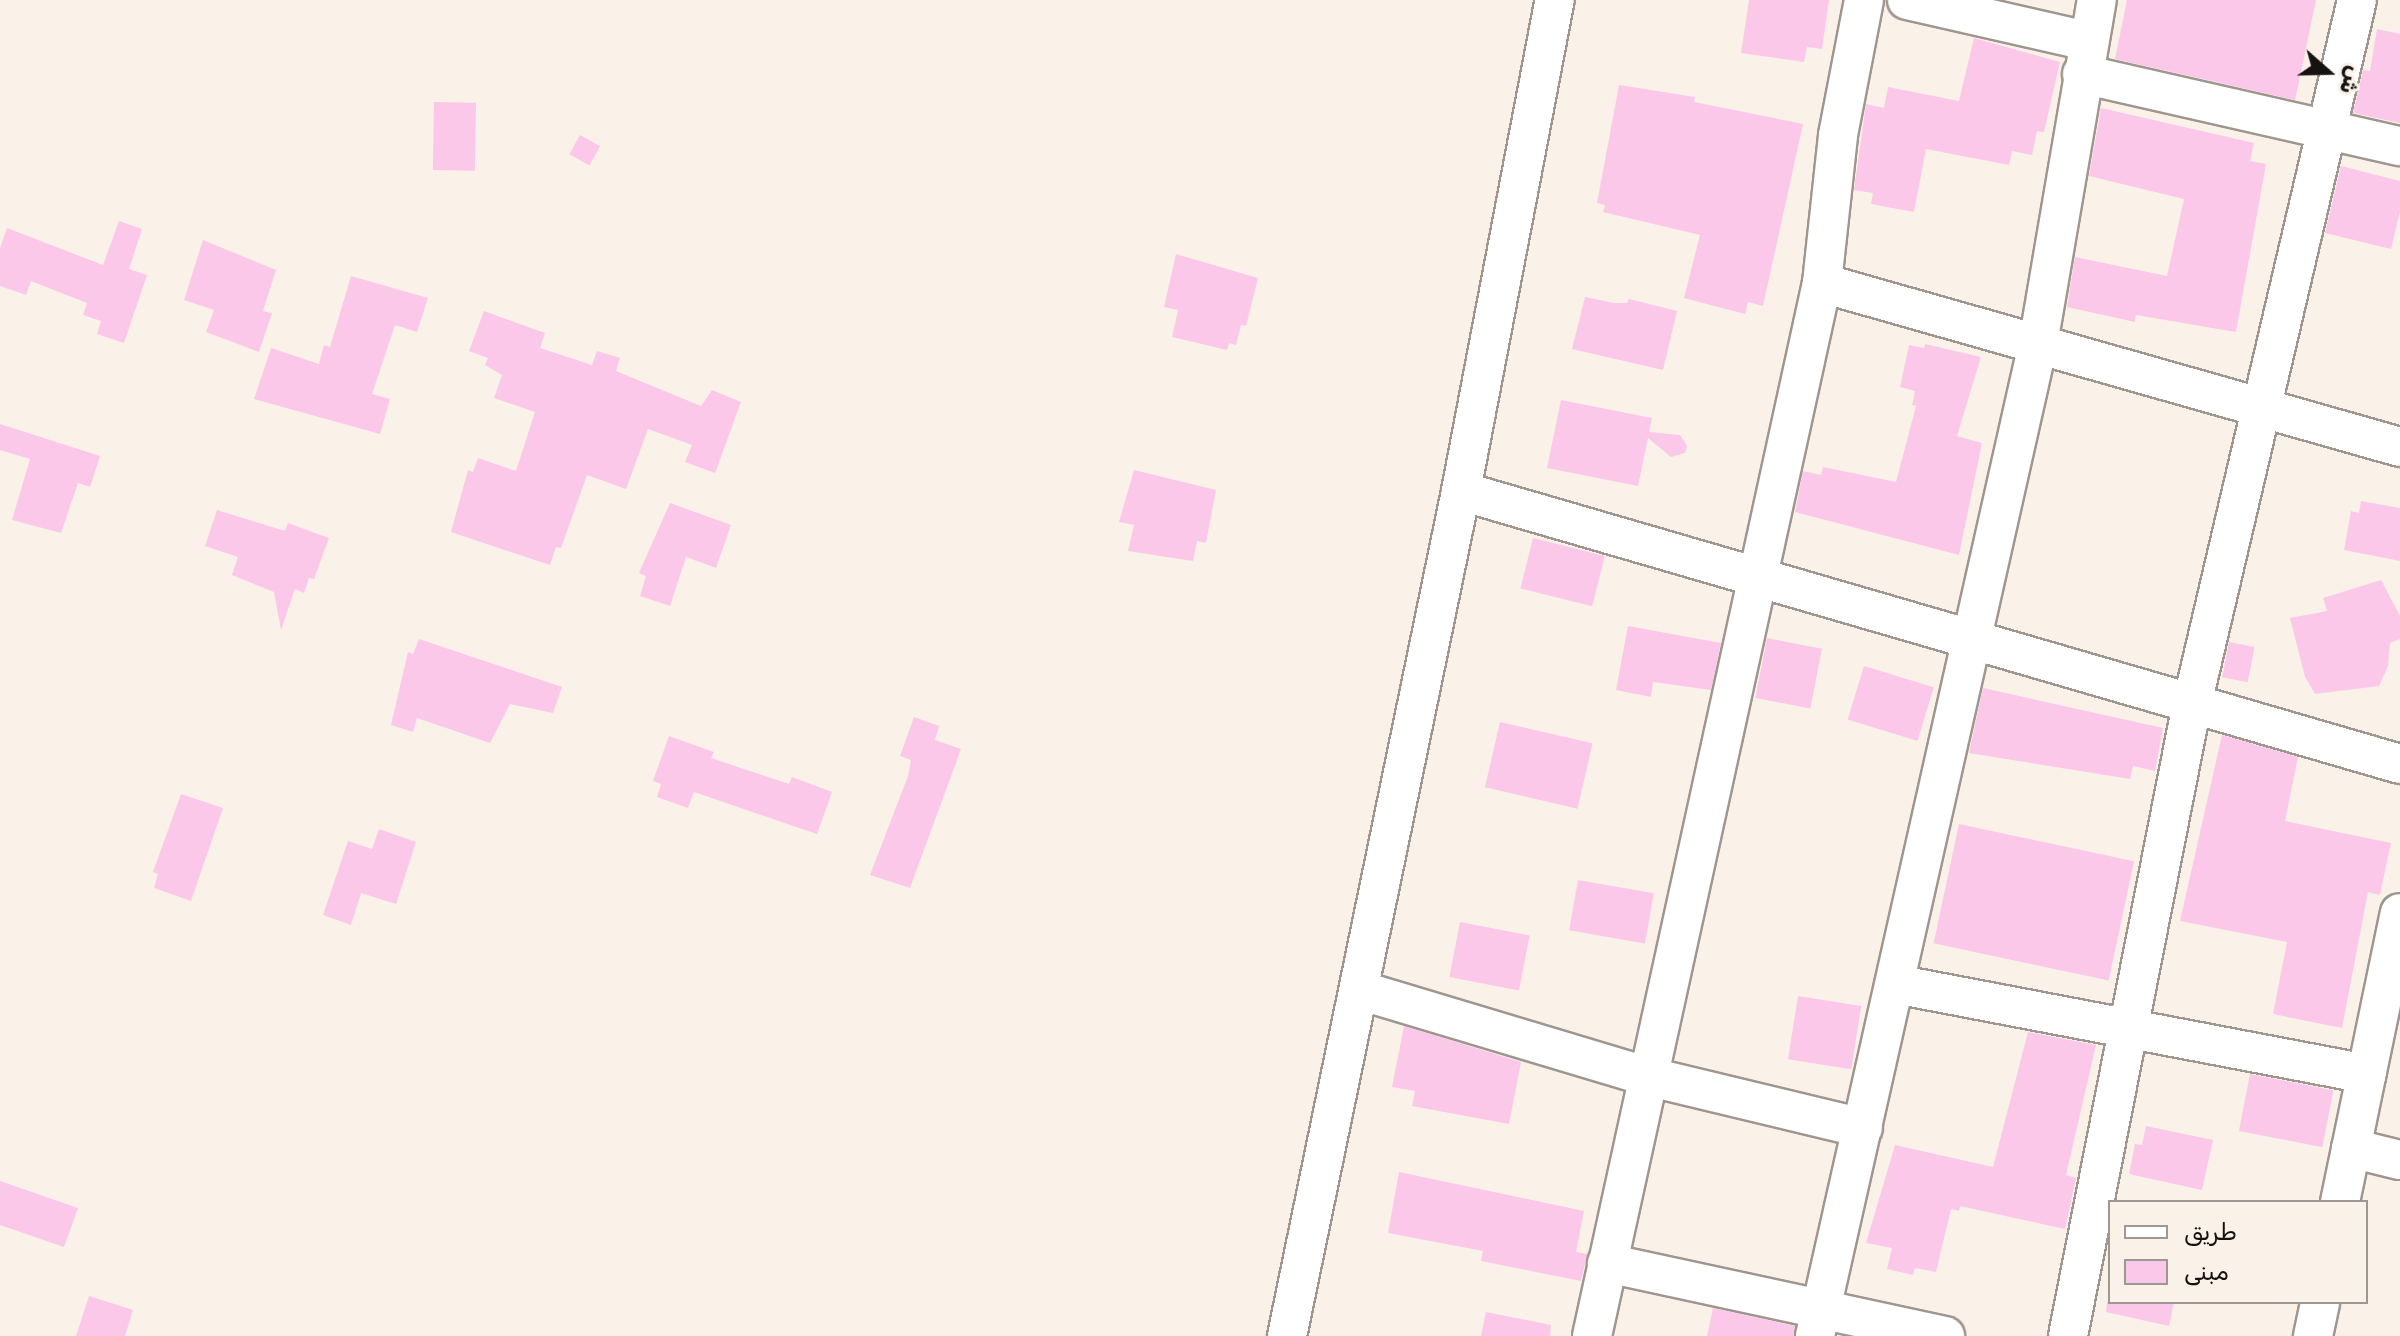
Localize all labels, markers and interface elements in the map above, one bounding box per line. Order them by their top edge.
north arrow [2288,32,2368,112]
text: ش [2334,63,2368,98]
legend [2108,1200,2368,1304]
text: طريق [2184,1218,2237,1246]
text: مبنى [2184,1258,2229,1286]

